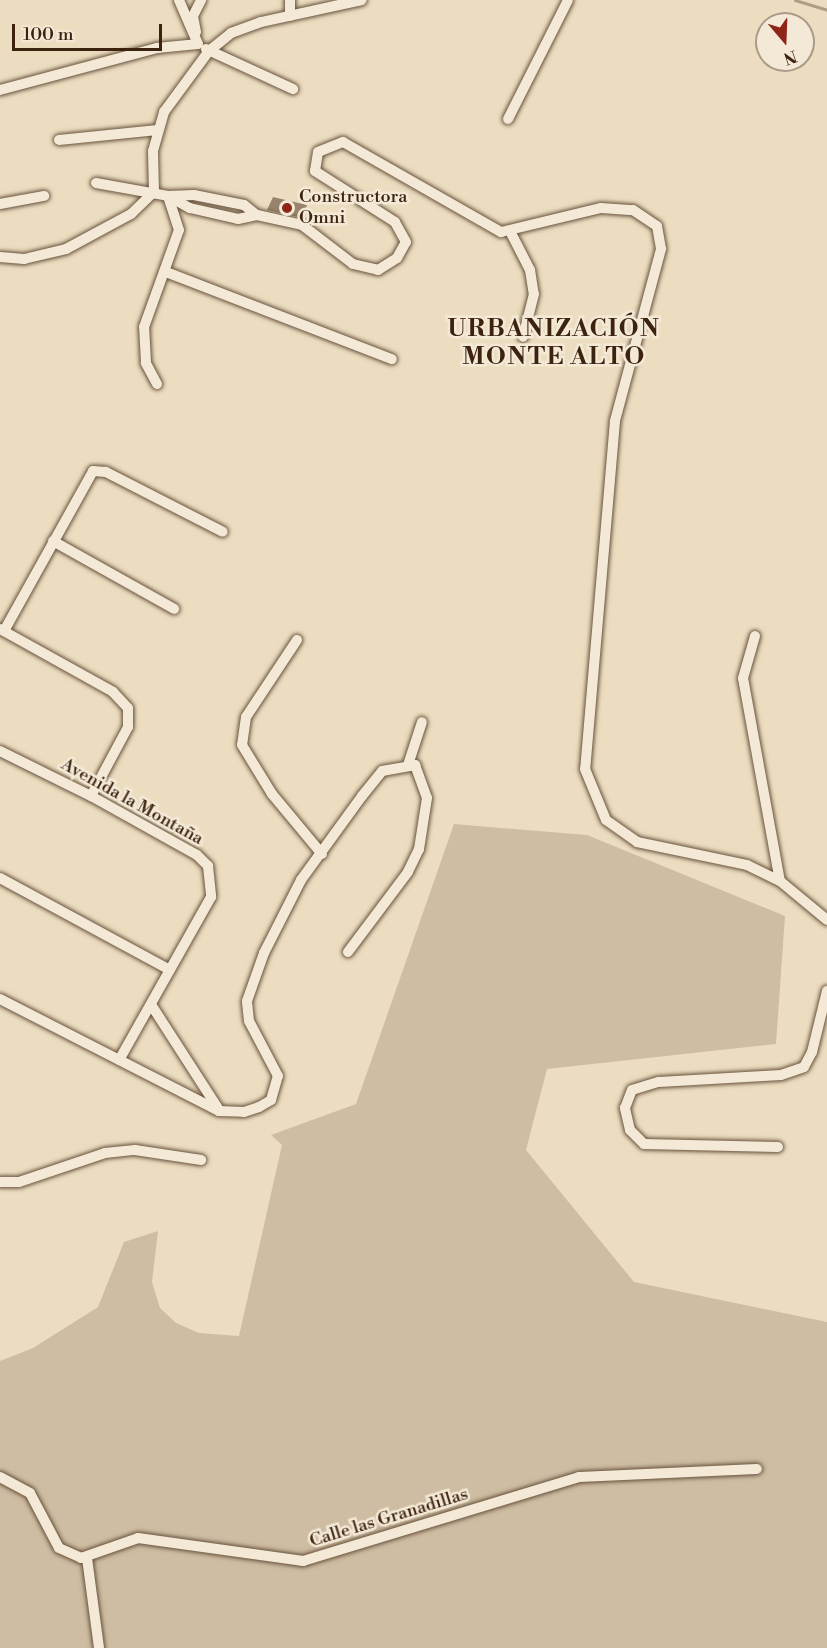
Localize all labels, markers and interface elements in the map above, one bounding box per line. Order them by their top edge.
scale bar [15,12,165,50]
north arrow [755,12,815,72]
text: 100 m [23,23,74,46]
text: N [781,46,799,69]
place label: Constructora Omni [299,187,407,230]
marker: Constructora Omni [280,201,294,215]
district label: URBANIZACIÓN MONTE ALTO [447,316,661,372]
street label: Avenida la Montaña [57,754,207,850]
street label: Calle las Granadillas [307,1484,471,1552]

